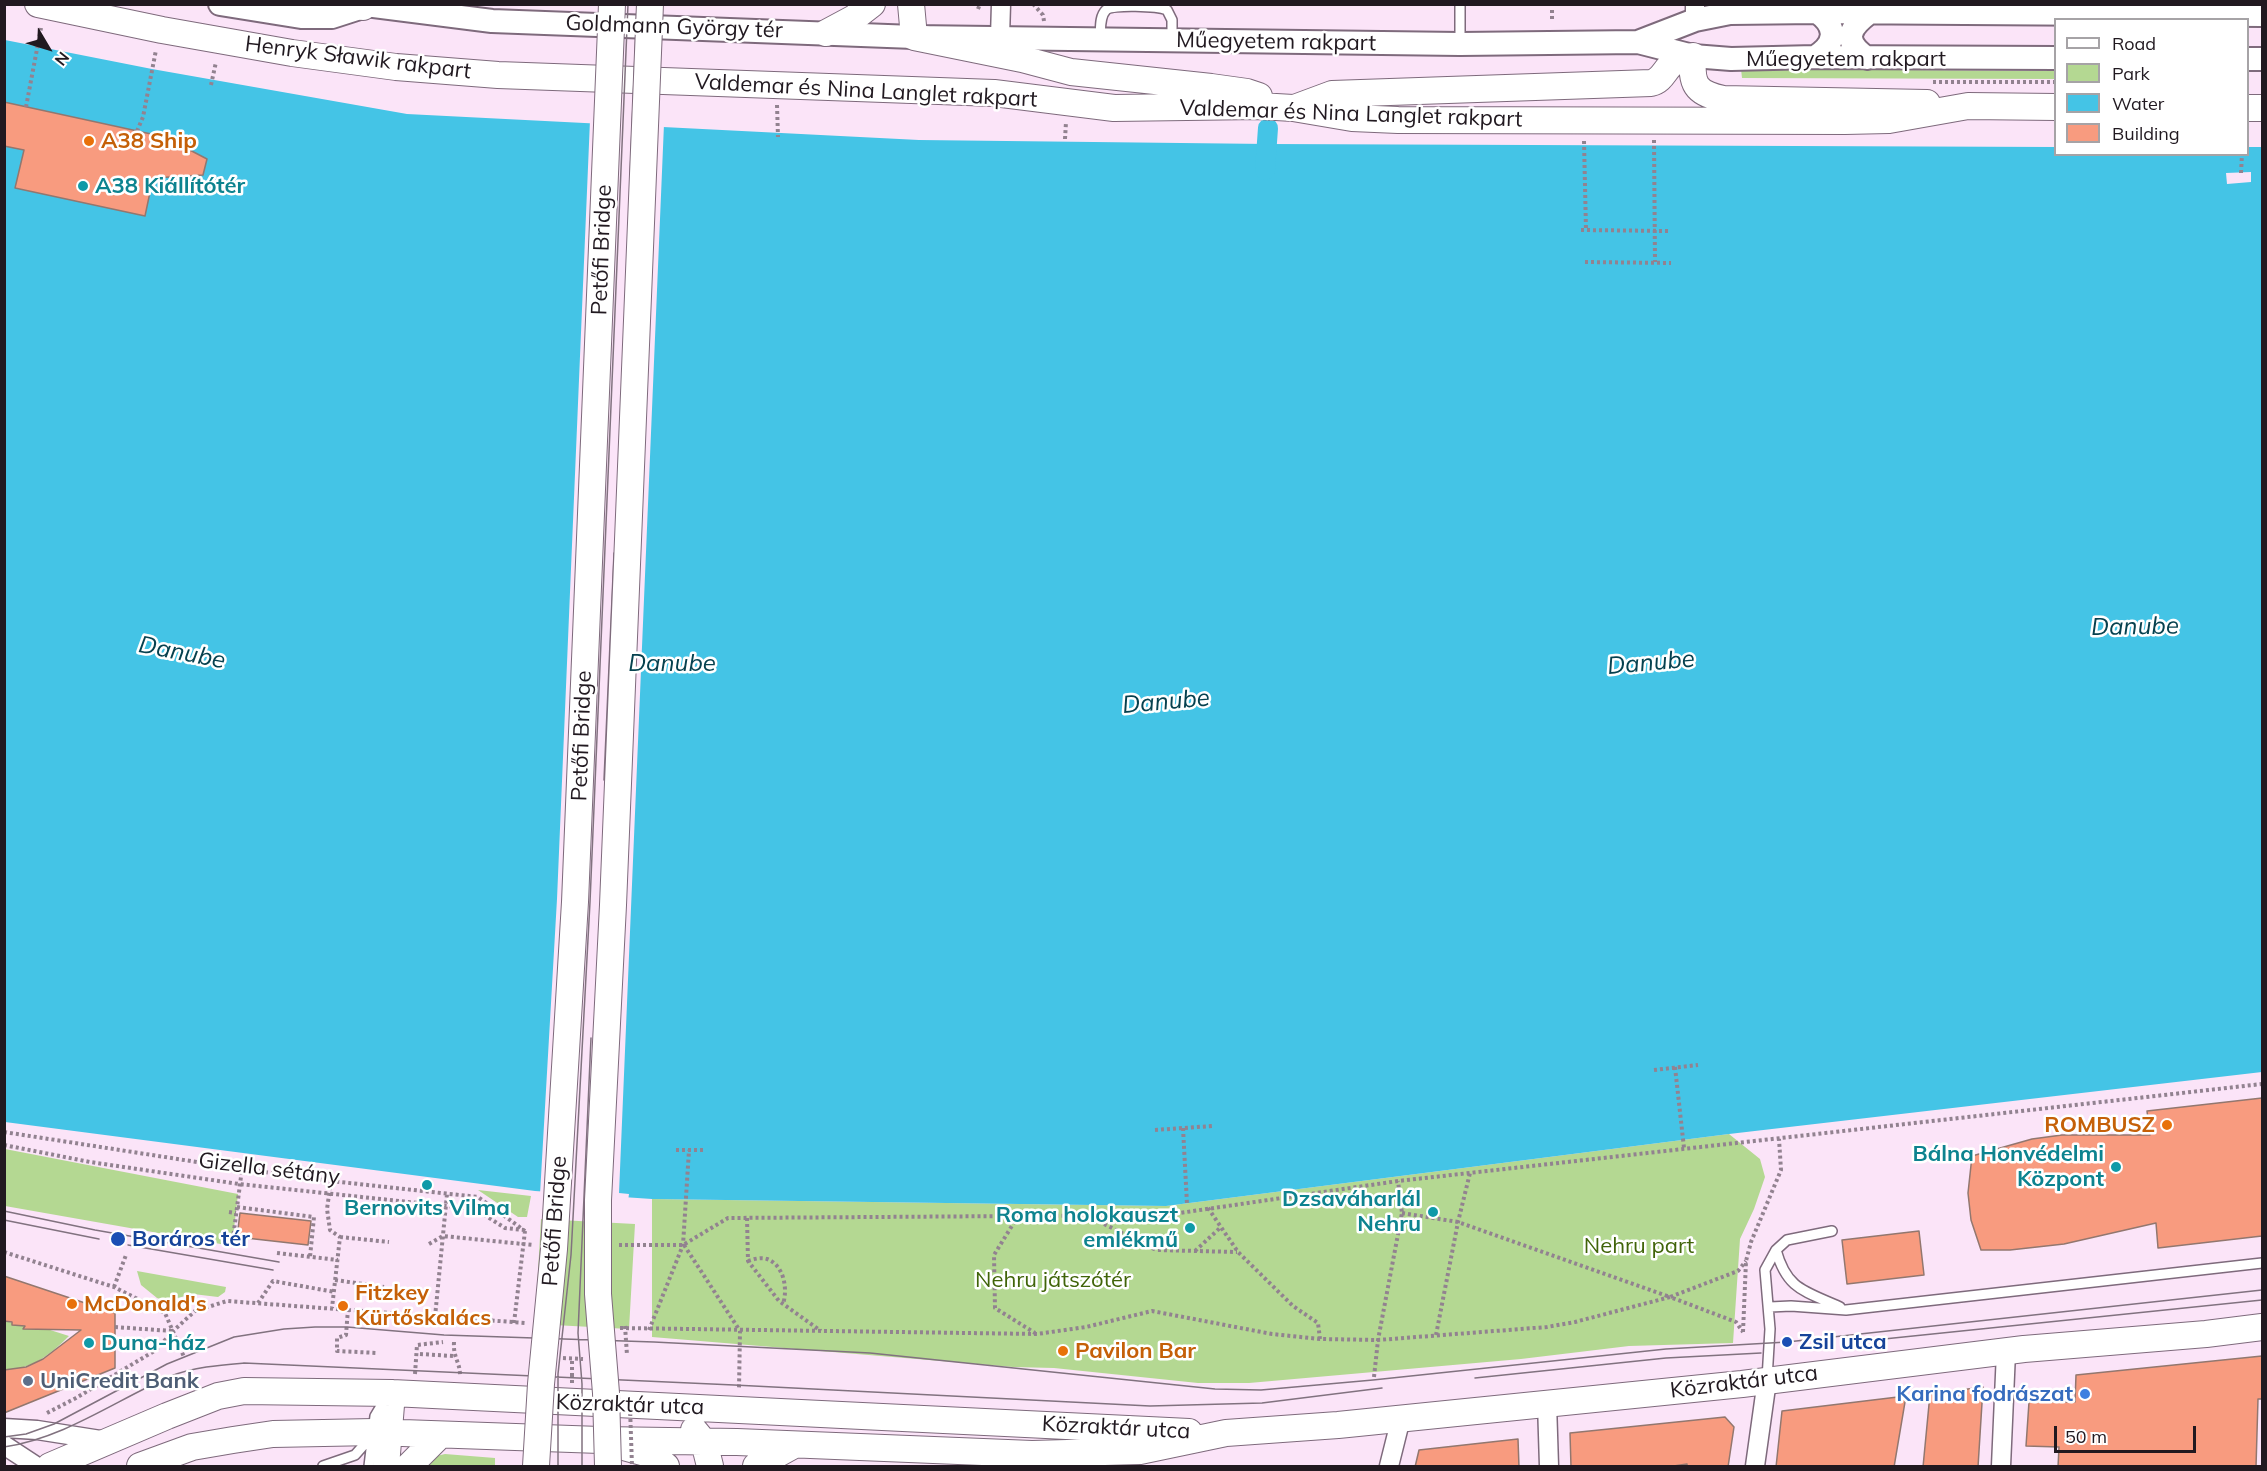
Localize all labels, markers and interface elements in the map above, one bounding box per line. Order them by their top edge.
street label: Goldmann György tér [565,10,783,44]
north arrow [18,18,78,78]
legend [2054,18,2249,156]
street label: Műegyetem rakpart [1176,27,1376,57]
street label: Henryk Sławik rakpart [243,31,473,85]
text: Road [2112,32,2156,55]
street label: Műegyetem rakpart [1746,46,1946,72]
text: N [51,48,74,70]
text: Park [2112,62,2150,85]
street label: Valdemar és Nina Langlet rakpart [694,69,1038,113]
text: Water [2112,92,2164,115]
street label: Valdemar és Nina Langlet rakpart [1179,95,1523,133]
text: Building [2112,122,2180,145]
place label: A38 Ship [101,128,197,154]
marker: A38 Ship [82,134,96,148]
place label: A38 Kiállítótér [95,173,245,199]
marker: A38 Kiállítótér [76,179,90,193]
street label: Petőfi Bridge [587,184,617,316]
water label: Danube [2091,612,2179,642]
water label: Danube [136,630,228,676]
water label: Danube [1606,645,1696,681]
water label: Danube [628,650,716,678]
street label: Petőfi Bridge [567,670,597,802]
water label: Danube [1121,684,1211,720]
place label: ROMBUSZ [2044,1112,2155,1138]
marker: ROMBUSZ [2160,1118,2174,1132]
place label: Bálna Honvédelmi Központ [1913,1141,2104,1192]
street label: Gizella sétány [197,1147,341,1191]
street label: Petőfi Bridge [537,1155,573,1287]
marker: Bálna Honvédelmi Központ [2109,1160,2123,1174]
marker: Bernovits Vilma [420,1178,434,1192]
place label: Dzsaváharlál Nehru [1282,1186,1421,1238]
place label: Bernovits Vilma [344,1195,510,1221]
place label: Roma holokauszt emlékmű [996,1202,1178,1254]
marker: Dzsaváharlál Nehru [1426,1205,1440,1219]
marker: Roma holokauszt emlékmű [1183,1221,1197,1235]
place label: Boráros tér [132,1226,250,1252]
marker: Boráros tér [109,1230,127,1248]
park label: Nehru part [1584,1233,1694,1259]
park label: Nehru játszótér [975,1267,1131,1293]
place label: Fitzkey Kürtőskalács [355,1280,491,1332]
place label: McDonald's [84,1291,207,1317]
marker: McDonald's [65,1297,79,1311]
marker: Fitzkey Kürtőskalács [336,1299,350,1313]
place label: Zsil utca [1799,1329,1887,1355]
place label: Duna-ház [101,1330,206,1356]
marker: Zsil utca [1780,1335,1794,1349]
marker: Duna-ház [82,1336,96,1350]
place label: Pavilon Bar [1075,1338,1196,1364]
marker: Pavilon Bar [1056,1344,1070,1358]
street label: Közraktár utca [1669,1360,1819,1404]
place label: UniCredit Bank [40,1368,199,1394]
marker: UniCredit Bank [21,1374,35,1388]
place label: Karina fodrászat [1896,1381,2073,1407]
marker: Karina fodrászat [2078,1387,2092,1401]
street label: Közraktár utca [555,1389,705,1421]
street label: Közraktár utca [1041,1411,1191,1445]
scale bar [2057,1414,2200,1452]
text: 50 m [2065,1425,2107,1448]

